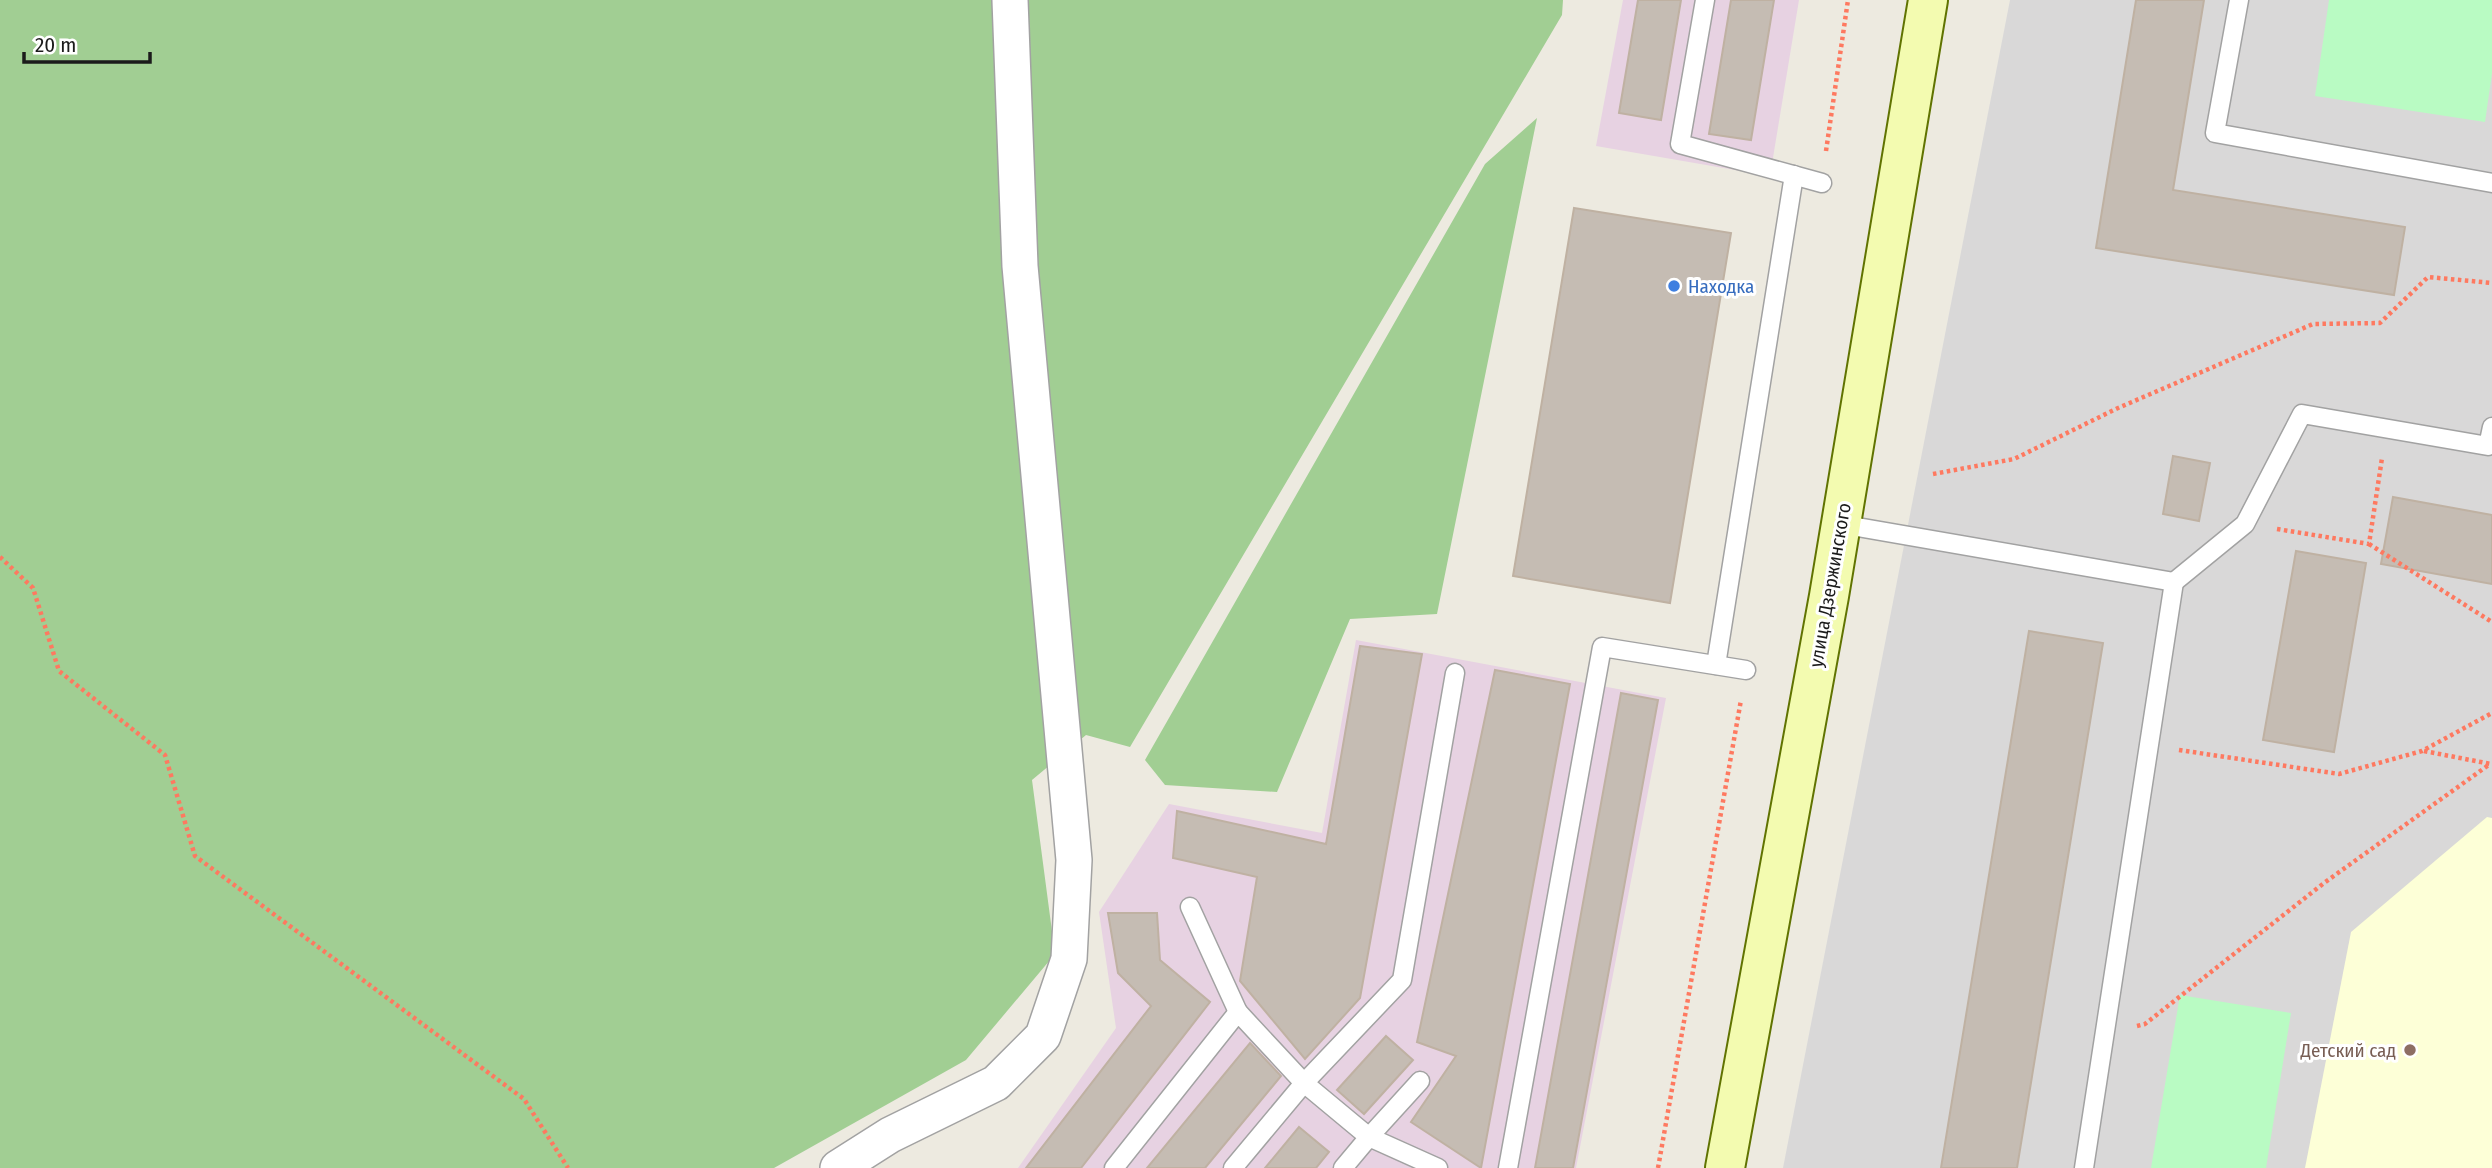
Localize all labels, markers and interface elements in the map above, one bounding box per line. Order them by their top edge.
scale bar [24,21,150,65]
text: 20 m [35,32,76,58]
place label: Находка [1688,275,1754,298]
marker: Находка [1666,278,1682,294]
street label: улица Дзержинского [1804,501,1856,669]
place label: Детский сад [2300,1039,2396,1062]
marker: Детский сад [2402,1042,2418,1058]

